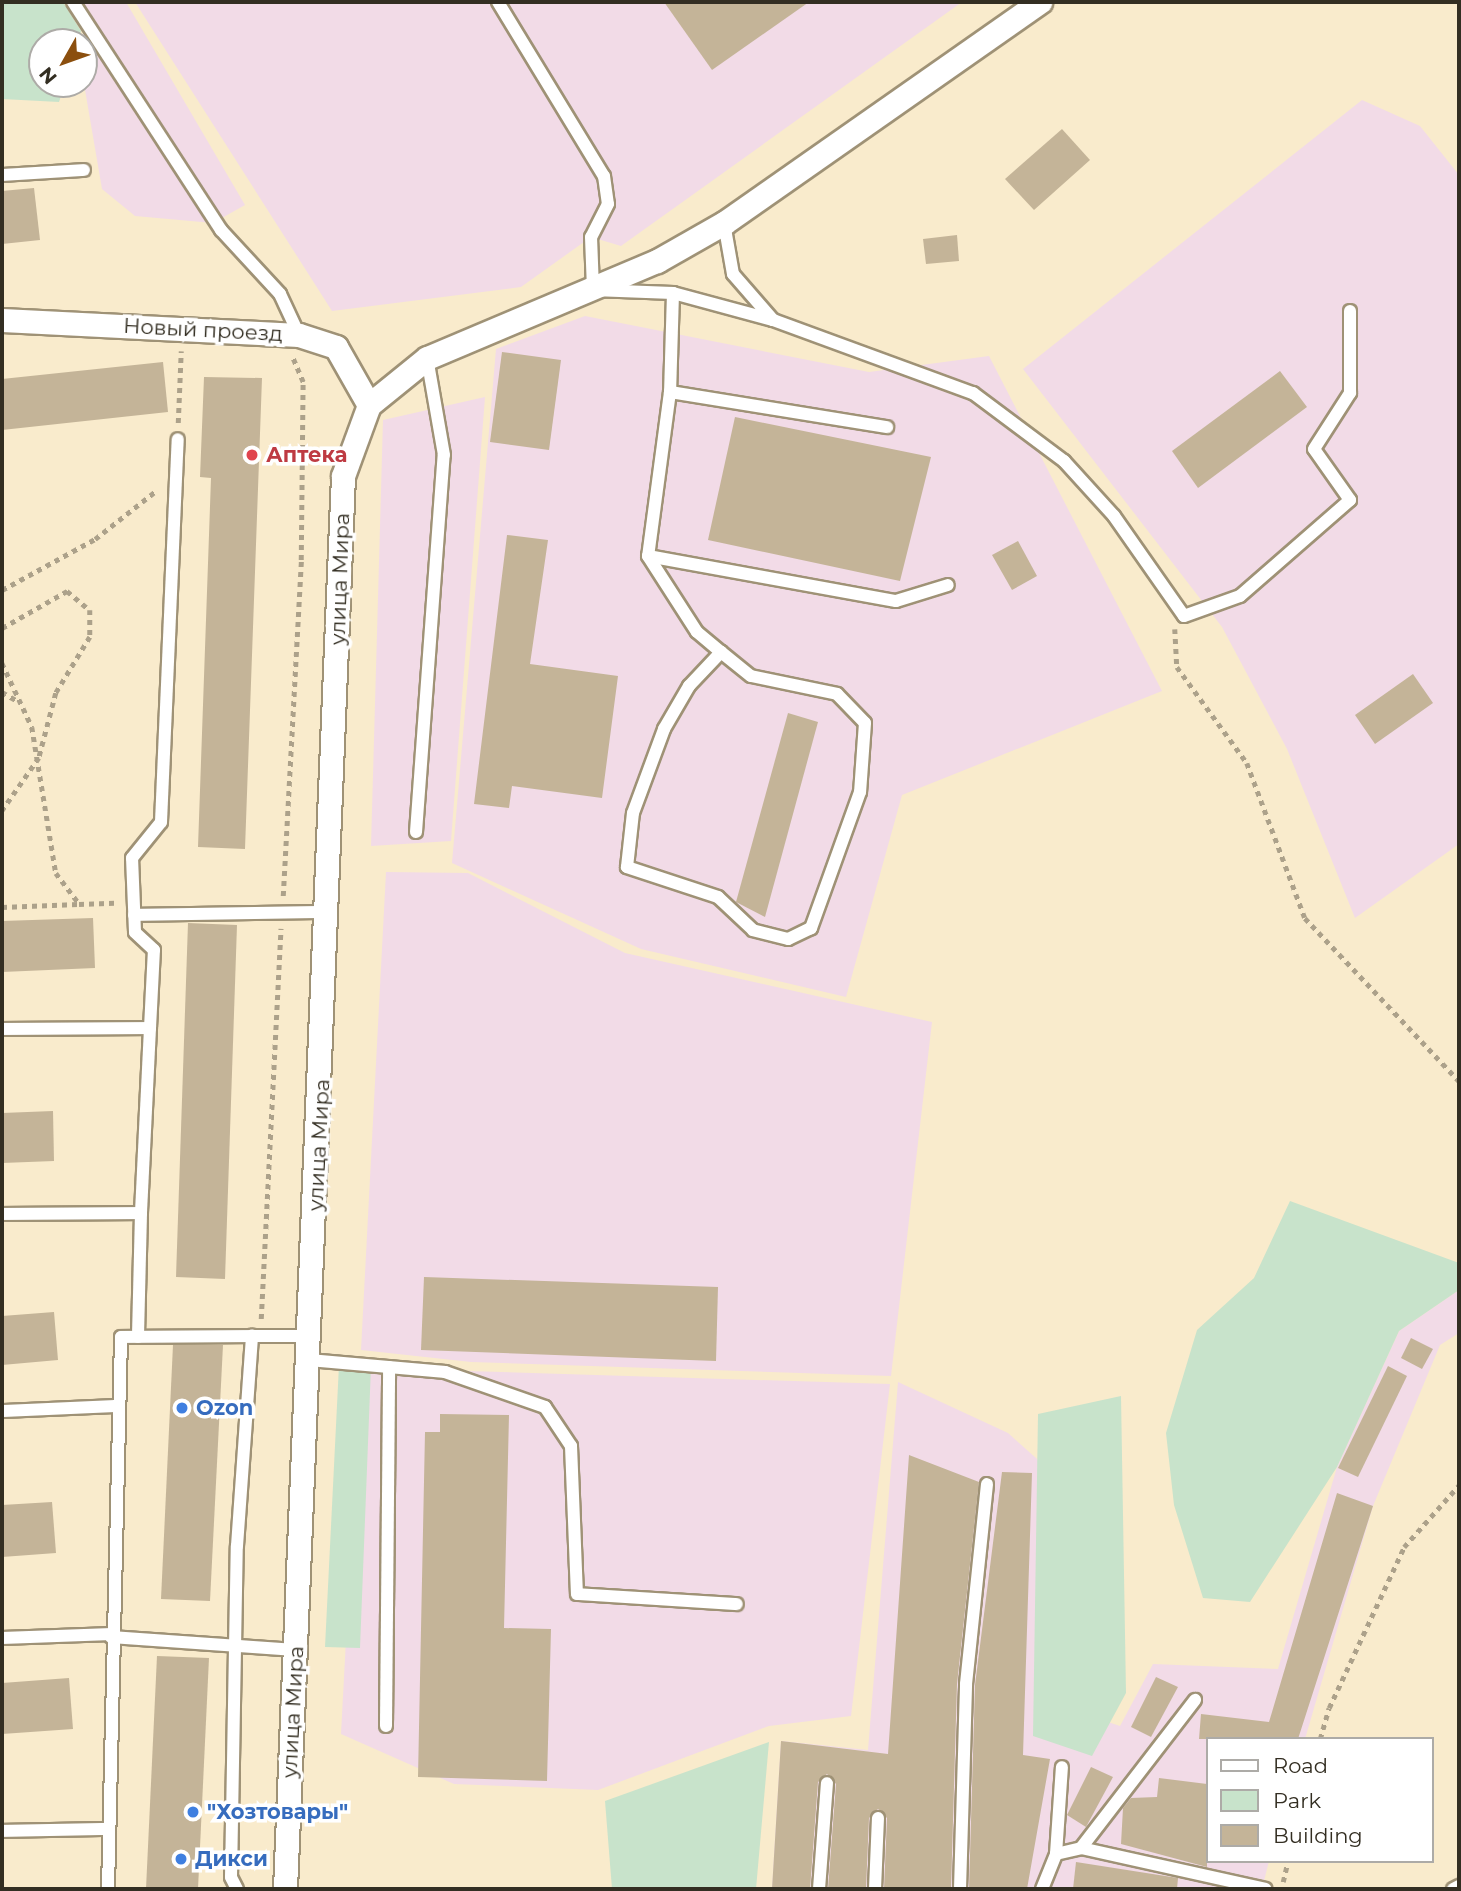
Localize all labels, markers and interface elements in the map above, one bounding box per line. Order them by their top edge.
north arrow [28,28,98,98]
text: N [34,62,62,89]
street label: Новый проезд [123,313,283,347]
place label: Аптека [266,442,347,468]
marker: Аптека [244,447,260,463]
street label: улица Мира [325,512,355,646]
street label: улица Мира [303,1078,335,1212]
place label: Ozon [196,1395,253,1421]
marker: Ozon [174,1400,190,1416]
street label: улица Мира [277,1645,309,1779]
legend [1206,1737,1433,1863]
text: Road [1273,1753,1328,1778]
text: Park [1273,1788,1321,1813]
place label: "Хозтовары" [207,1799,348,1825]
marker: "Хозтовары" [185,1804,201,1820]
text: Building [1273,1823,1363,1848]
place label: Дикси [195,1846,268,1872]
marker: Дикси [173,1851,189,1867]

